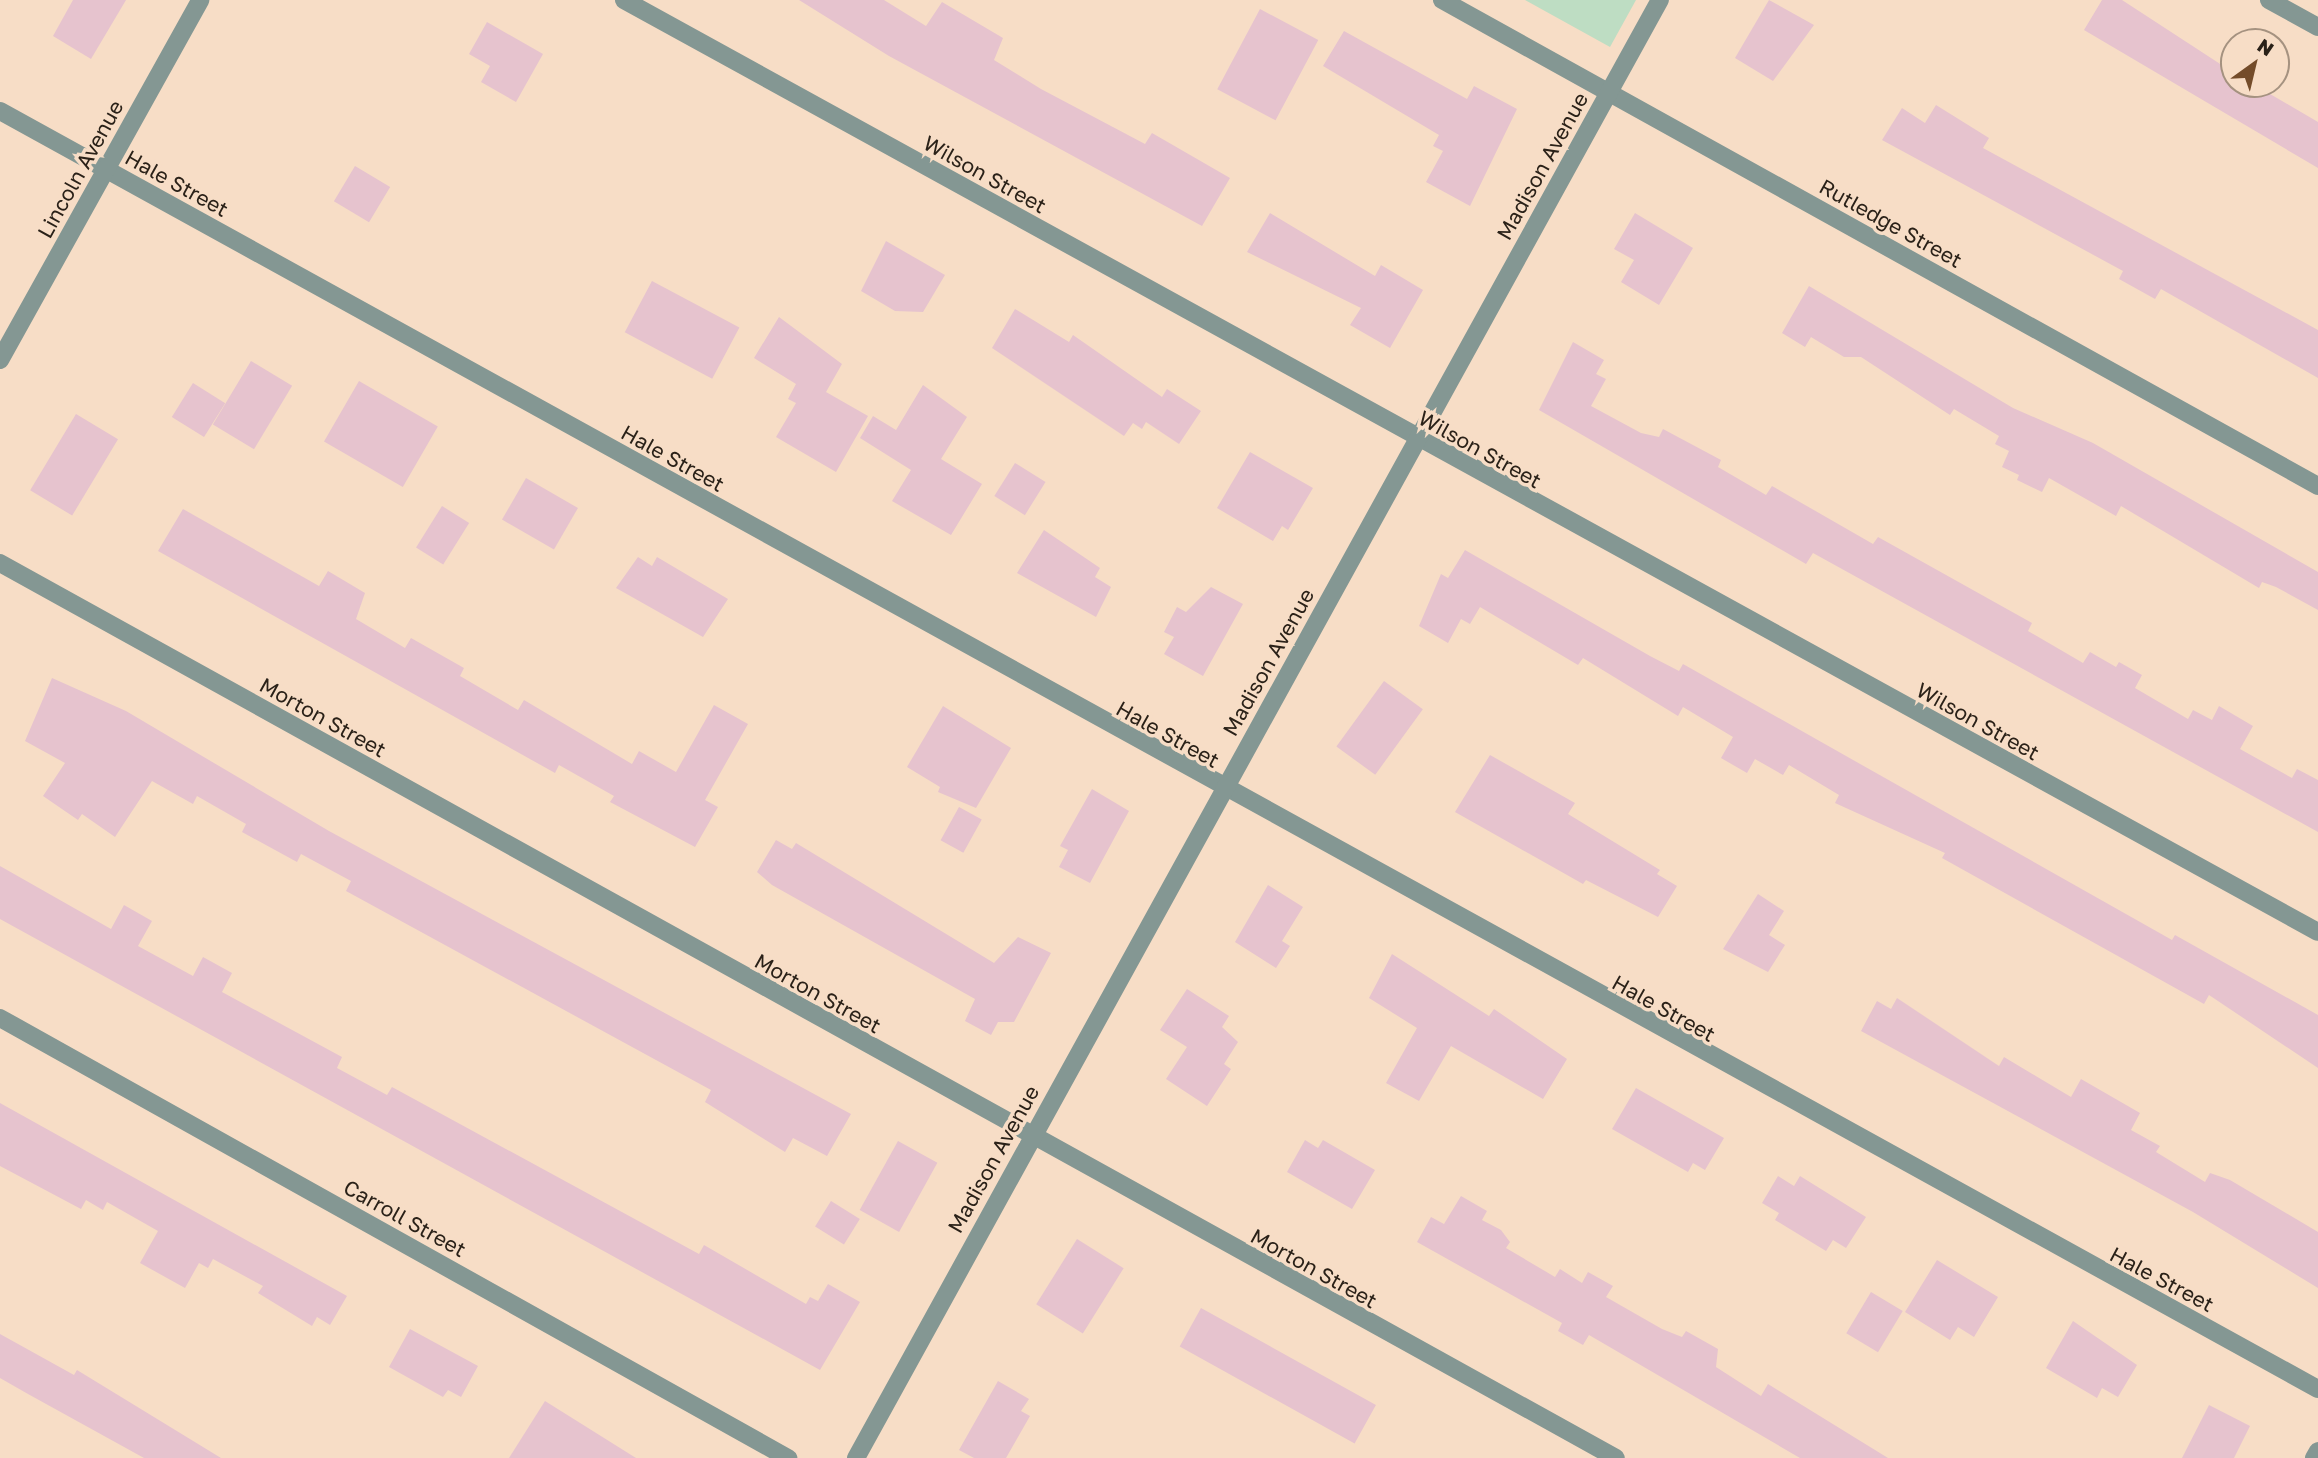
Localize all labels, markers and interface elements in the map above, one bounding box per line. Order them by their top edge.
north arrow [2220,28,2290,98]
text: N [2253,33,2278,60]
street label: Madison Avenue [1491,88,1593,244]
street label: Lincoln Avenue [32,96,128,242]
street label: Wilson Street [919,130,1051,218]
street label: Hale Street [121,144,233,222]
street label: Rutledge Street [1815,173,1967,273]
street label: Wilson Street [1414,405,1546,493]
street label: Hale Street [617,419,729,497]
street label: Madison Avenue [1217,584,1319,740]
street label: Morton Street [255,672,391,762]
street label: Wilson Street [1912,677,2044,765]
street label: Hale Street [1112,695,1224,773]
street label: Morton Street [750,948,886,1038]
street label: Hale Street [1608,969,1720,1047]
street label: Madison Avenue [942,1081,1044,1237]
street label: Carroll Street [340,1174,470,1262]
street label: Morton Street [1246,1223,1382,1313]
street label: Hale Street [2106,1241,2218,1317]

